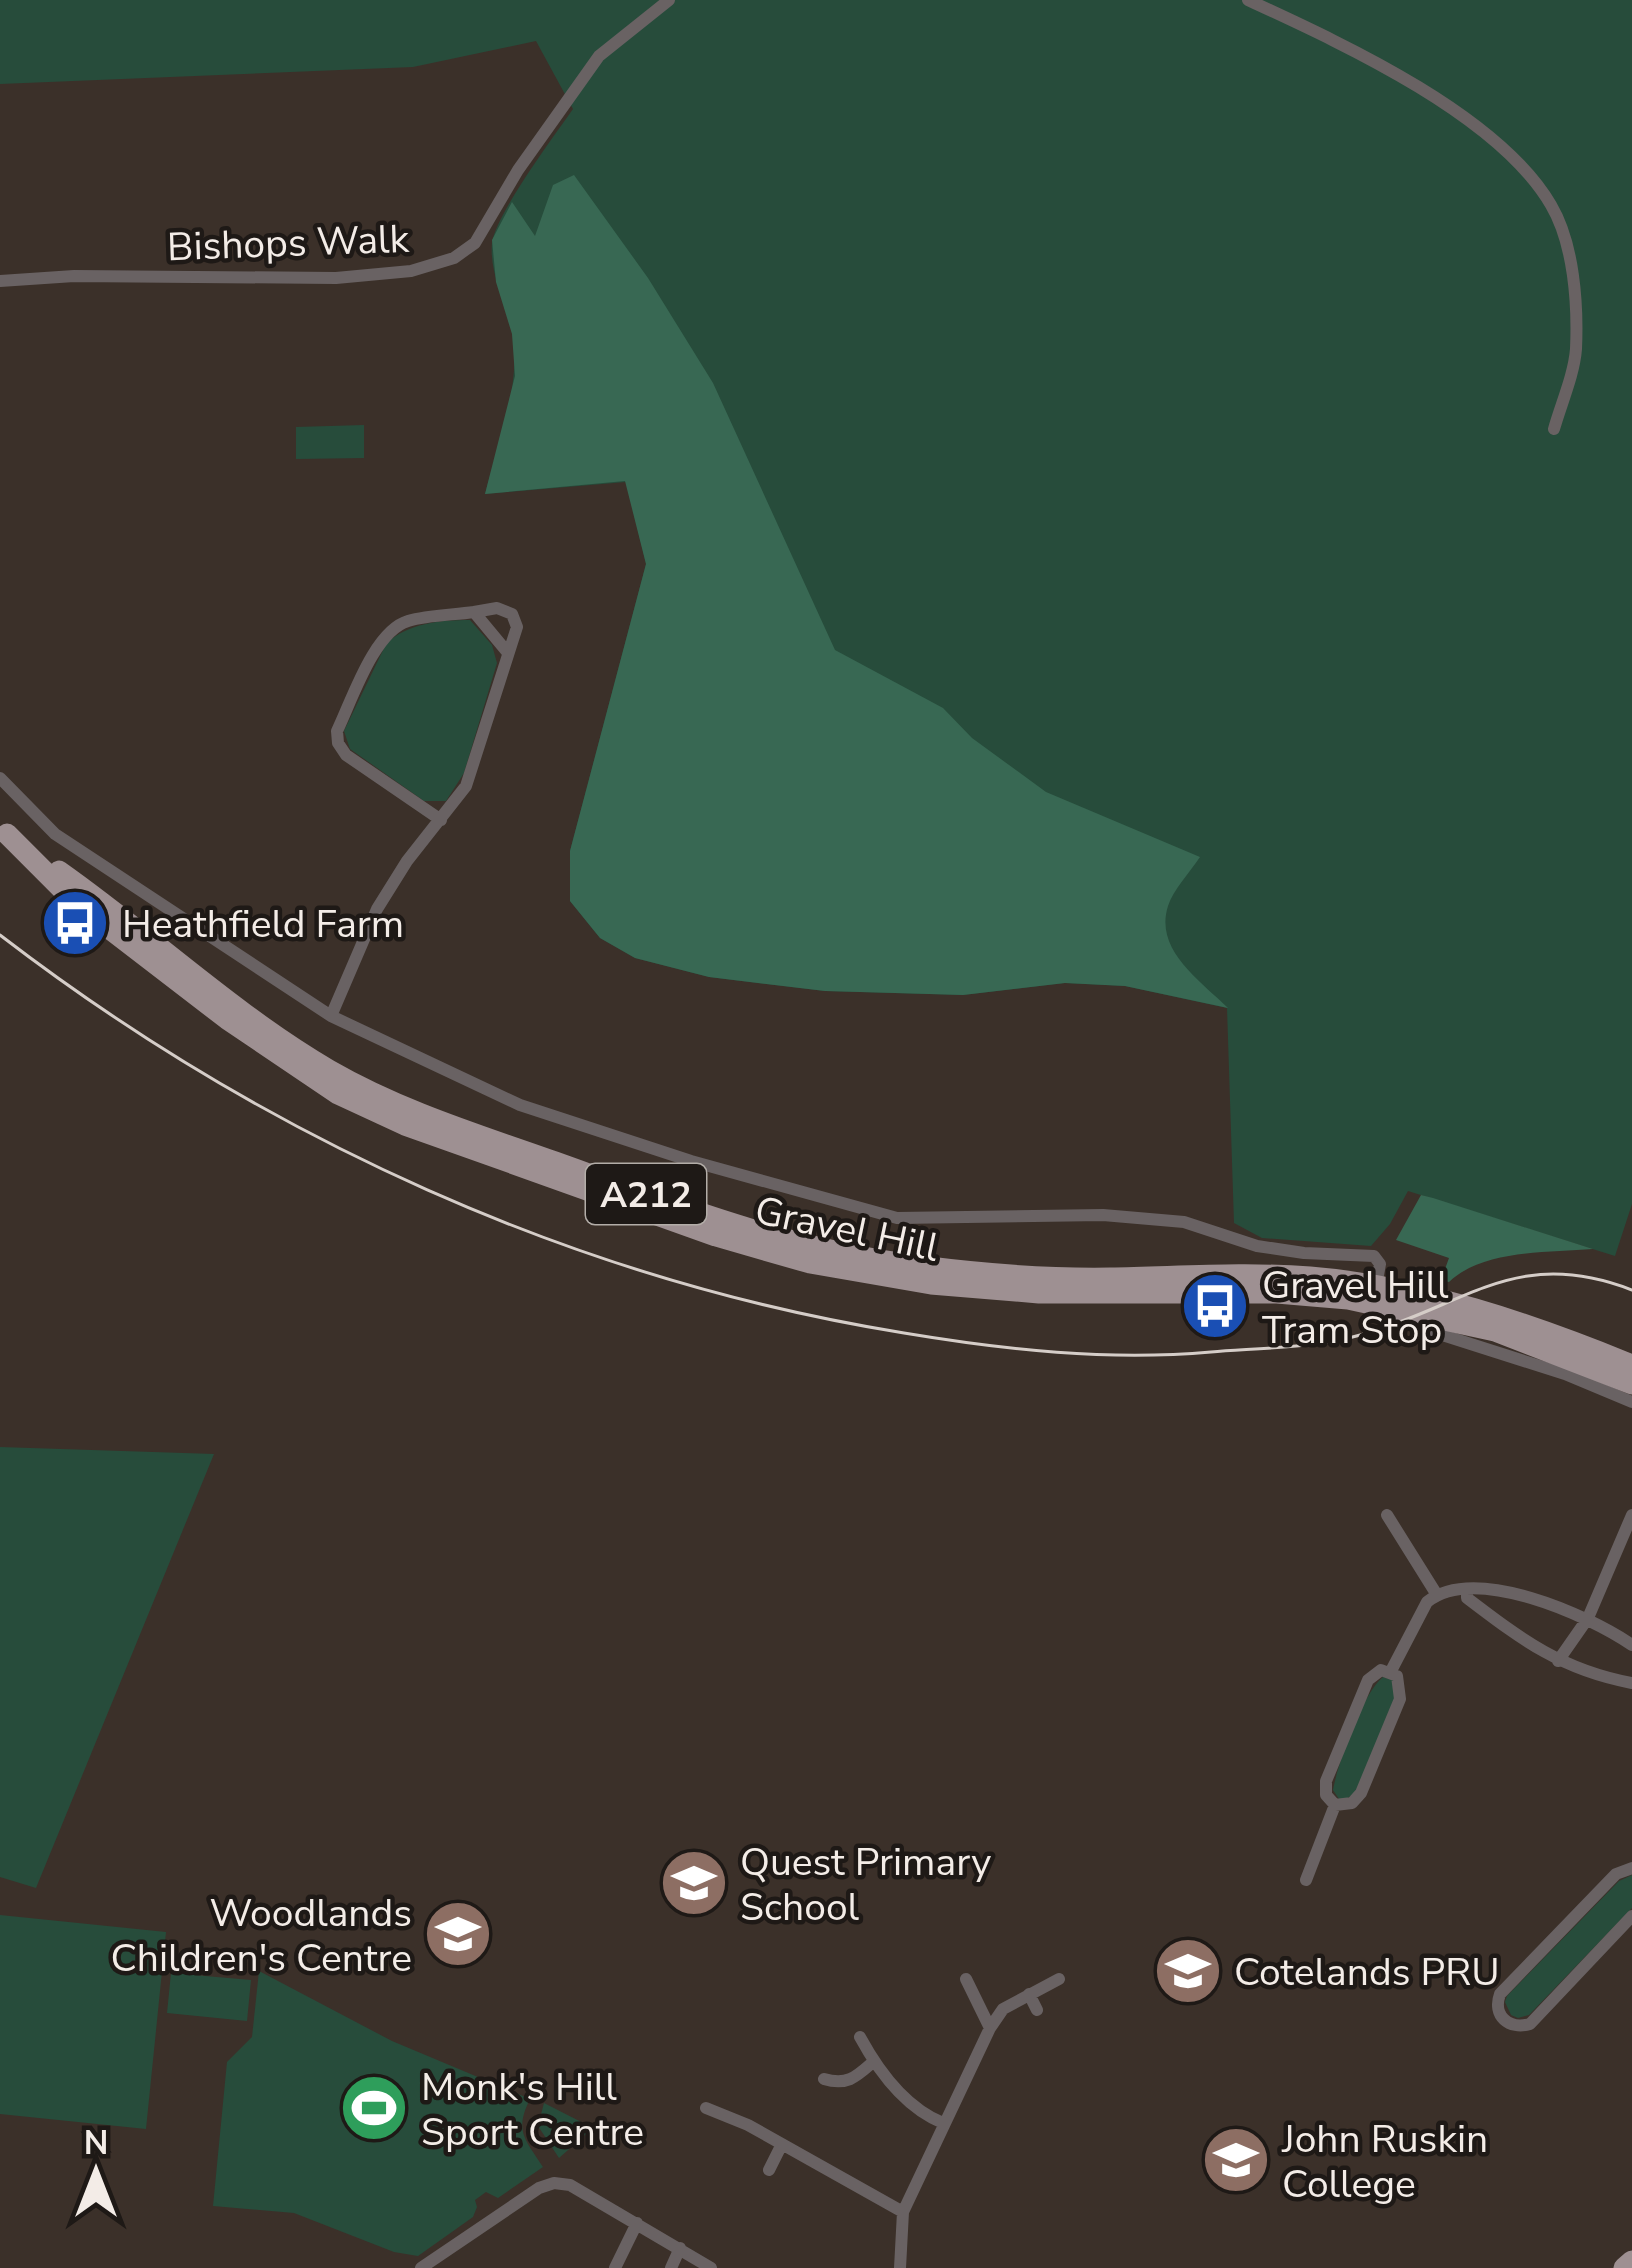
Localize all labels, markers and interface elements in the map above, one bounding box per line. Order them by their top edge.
street label: Bishops Walk [166,213,410,274]
bus stop icon: Heathfield Farm [40,888,110,958]
place label: Heathfield Farm [122,898,404,951]
road number: A212 [586,1164,706,1224]
street label: Gravel Hill [750,1184,944,1275]
place label: Gravel Hill Tram Stop [1262,1259,1449,1357]
bus stop icon: Gravel Hill Tram Stop [1180,1271,1250,1341]
place label: Quest Primary School [740,1836,991,1934]
school or university icon: Quest Primary School [659,1848,729,1918]
place label: Woodlands Children's Centre [111,1887,412,1985]
school or university icon: Woodlands Children's Centre [423,1899,493,1969]
school or university icon: Cotelands PRU [1153,1936,1223,2006]
place label: Cotelands PRU [1234,1946,1500,1999]
place label: Monk's Hill Sport Centre [421,2061,644,2159]
sports icon: Monk's Hill Sport Centre [339,2073,409,2143]
north arrow [36,2112,156,2232]
place label: John Ruskin College [1281,2113,1488,2211]
text: N [84,2121,108,2166]
school or university icon: John Ruskin College [1201,2125,1271,2195]

